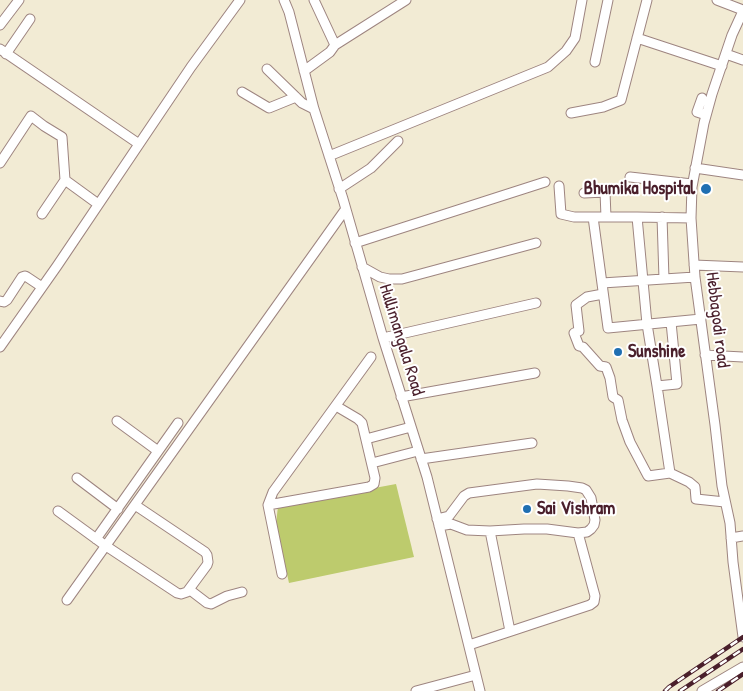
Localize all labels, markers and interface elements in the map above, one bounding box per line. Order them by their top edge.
place label: Bhumika Hospital [584,178,695,200]
marker: Bhumika Hospital [699,182,713,196]
street label: Hebbagodi road [700,271,734,369]
street label: Hullimangala Road [374,282,428,398]
place label: Sunshine [628,341,685,363]
marker: Sunshine [612,346,624,358]
place label: Sai Vishram [537,498,615,520]
marker: Sai Vishram [521,503,533,515]

